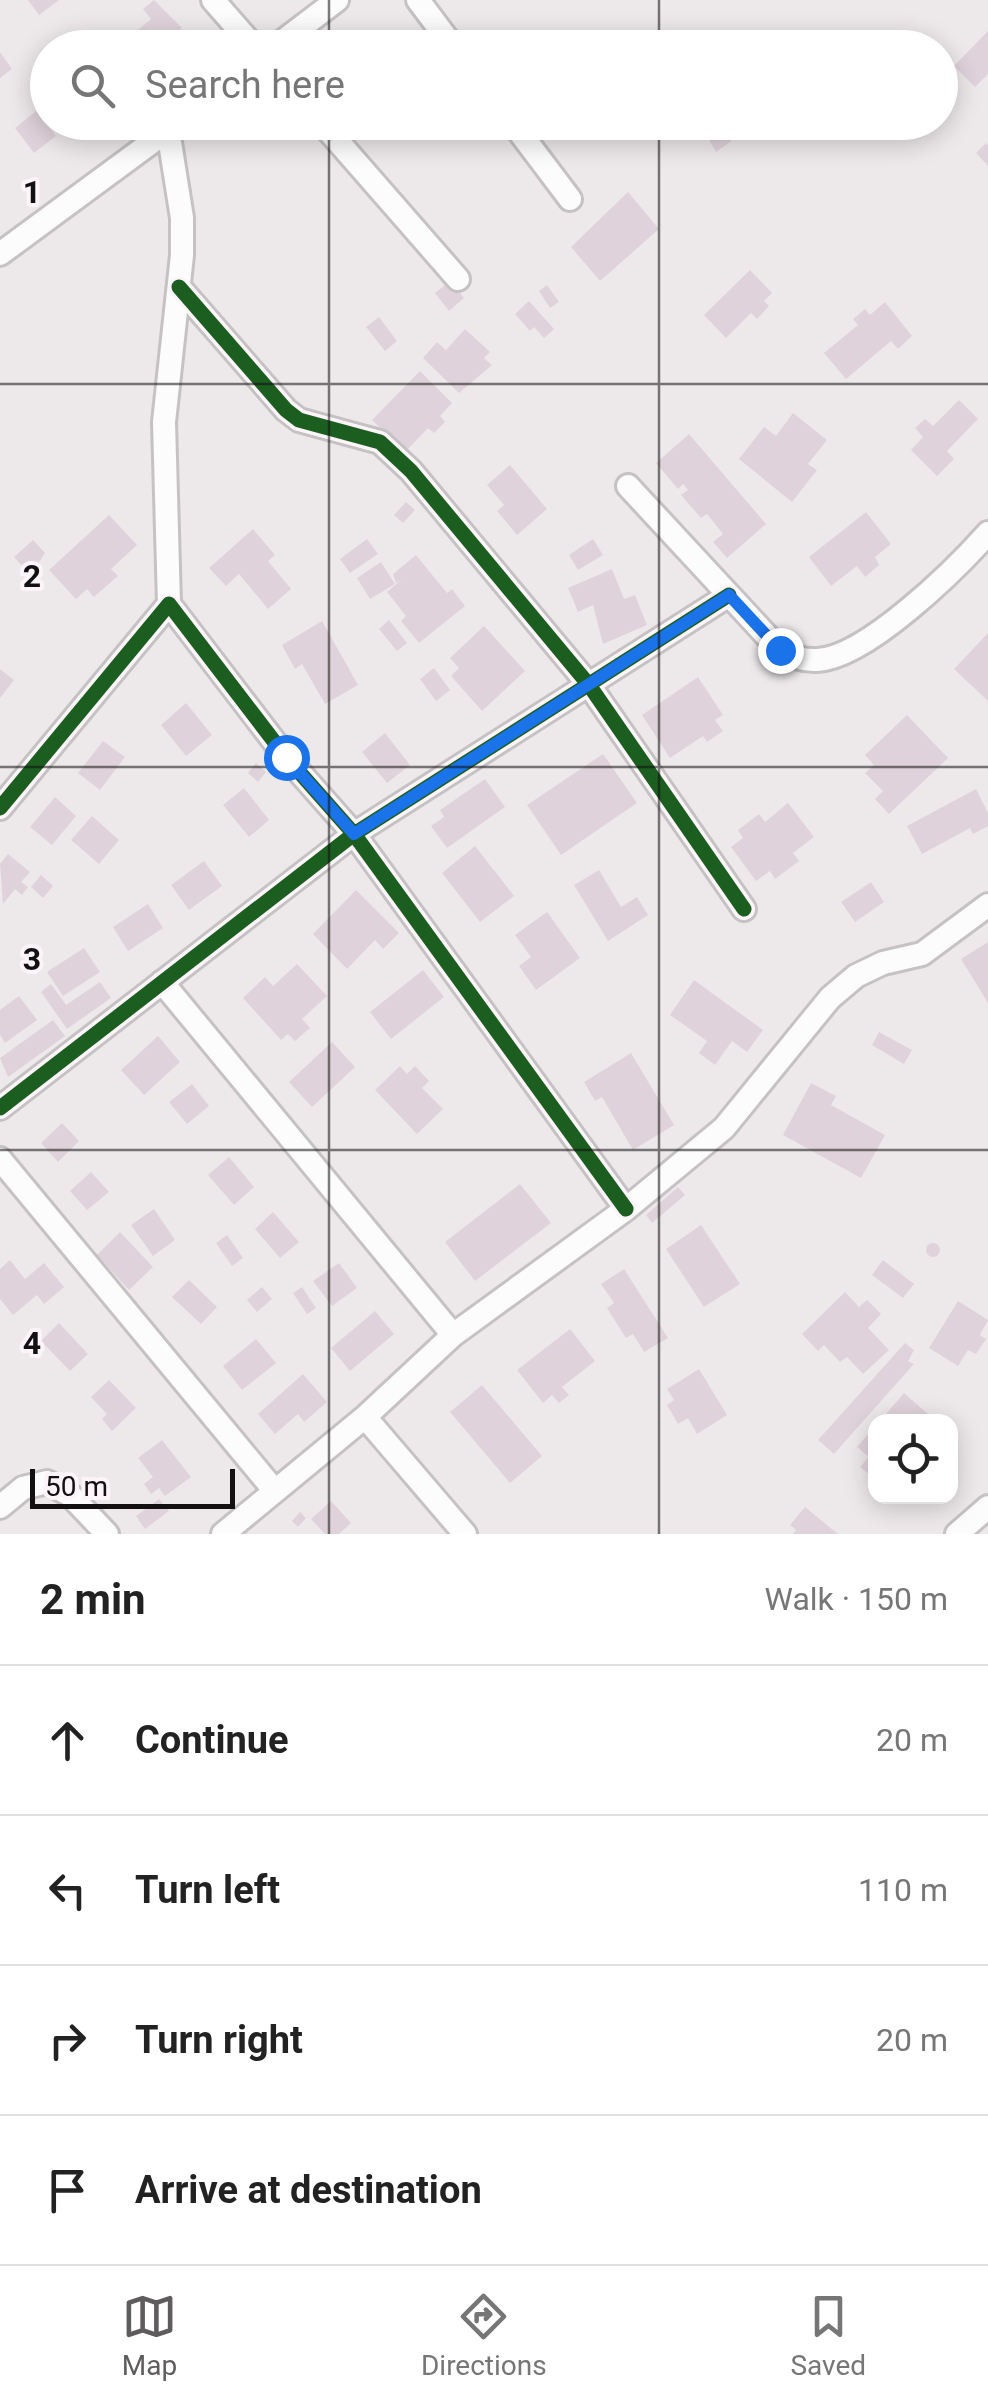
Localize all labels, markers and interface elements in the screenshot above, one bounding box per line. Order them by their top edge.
search box [30,30,958,140]
icon: search [65,58,120,113]
text: Search here [145,63,345,107]
text: 1 [23,173,41,211]
text: 2 [23,557,41,595]
route end [758,628,804,674]
route start [264,735,310,781]
text: 3 [23,940,41,978]
text: 4 [23,1324,41,1362]
map controls [868,1414,958,1504]
button: locate [868,1414,958,1504]
scale bar [30,1464,235,1508]
text: 50 m [45,1470,108,1503]
text: 2 min [40,1575,146,1624]
text: Walk · 150 m [765,1580,948,1618]
icon: ahead [40,1713,95,1768]
text: Continue [135,1718,289,1762]
text: 20 m [876,1721,948,1759]
icon: left [40,1863,95,1918]
text: Turn left [135,1868,280,1912]
text: 110 m [858,1871,948,1909]
icon: right [40,2013,95,2068]
text: Turn right [135,2018,303,2062]
text: 20 m [876,2021,948,2059]
icon: arrive [40,2163,95,2218]
text: Arrive at destination [135,2168,482,2212]
tab: Map [122,2289,177,2382]
tab: Directions [421,2289,547,2382]
tab: Saved [790,2289,866,2382]

